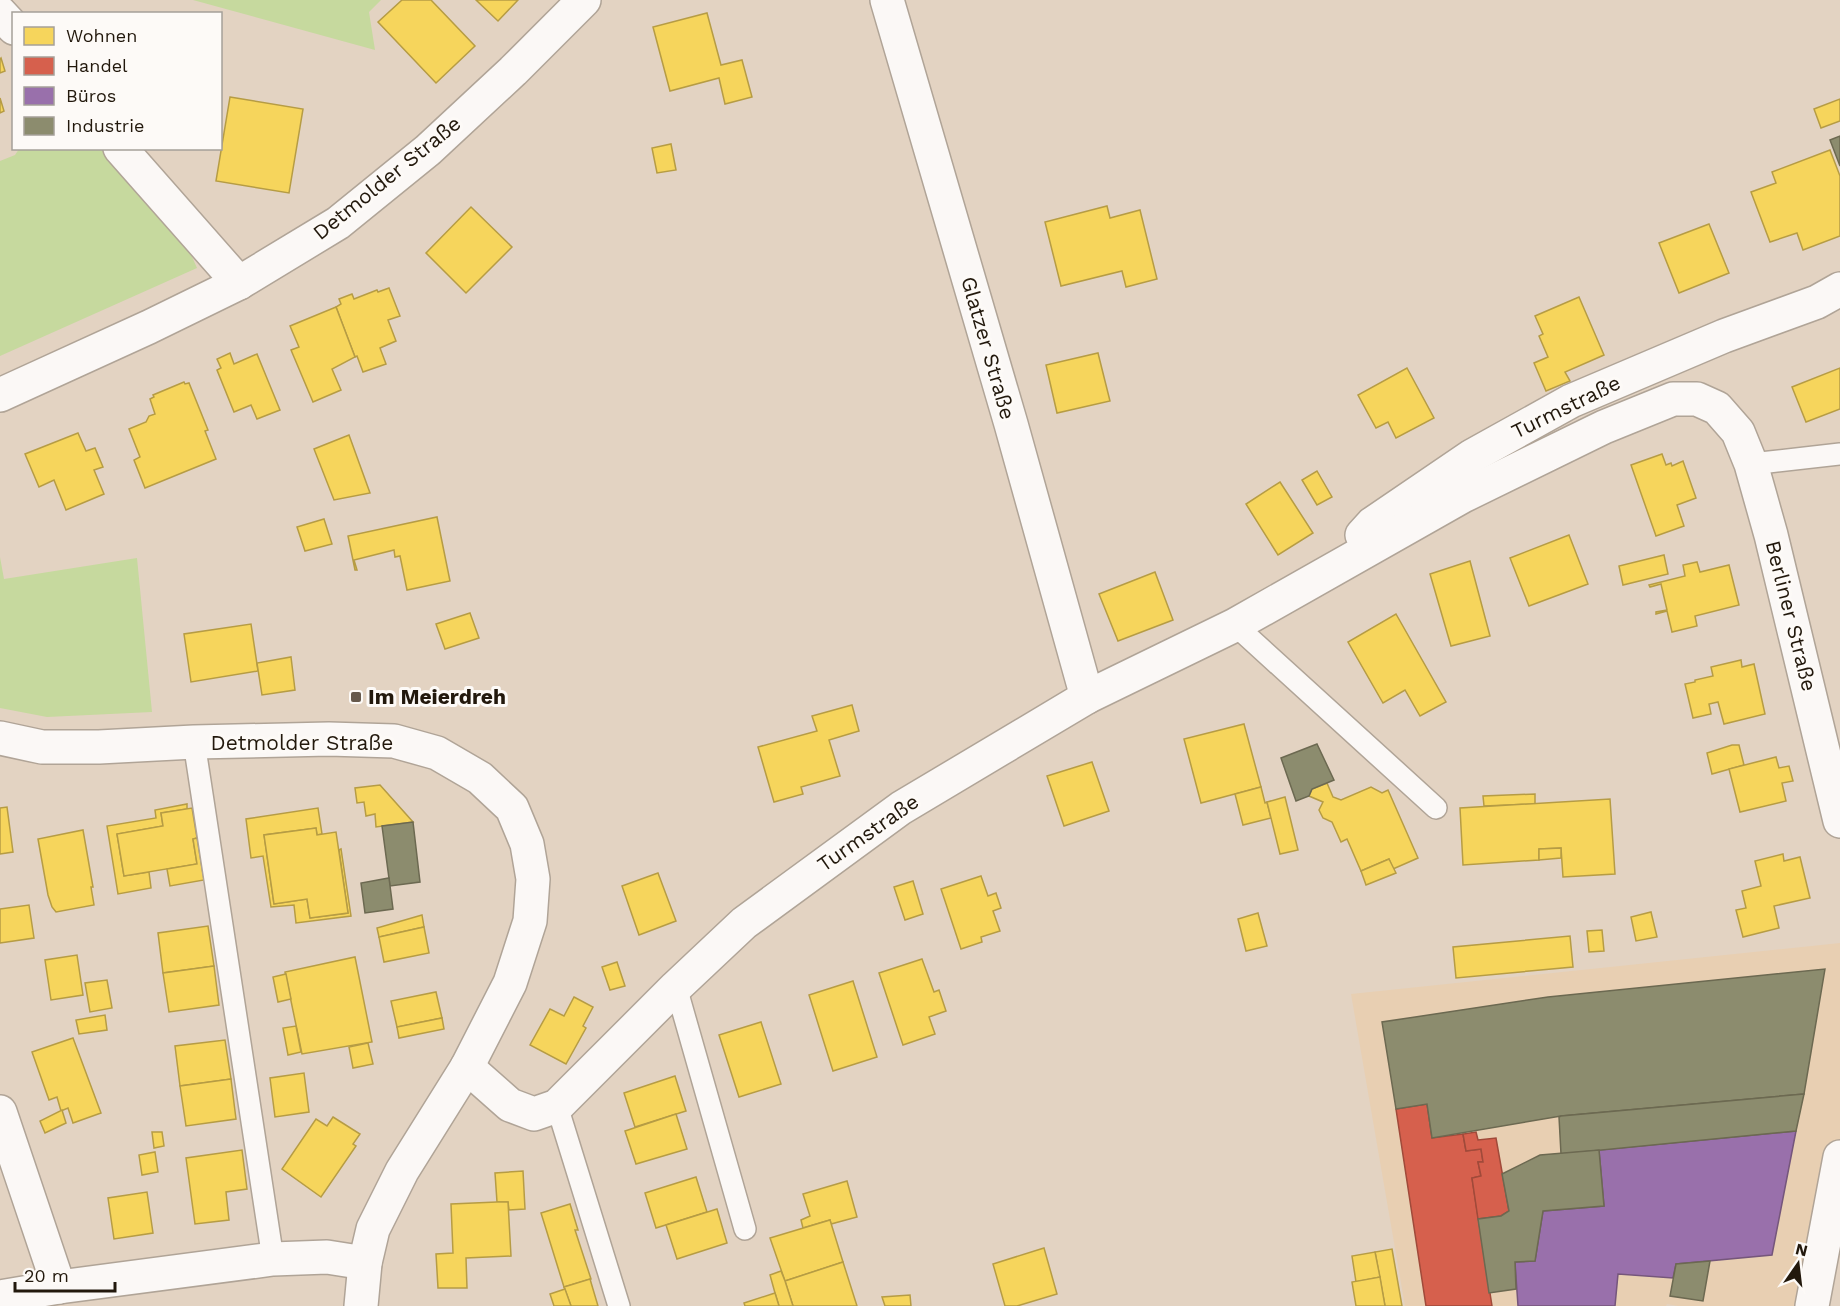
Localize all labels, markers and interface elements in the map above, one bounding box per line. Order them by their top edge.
legend [12,12,222,150]
text: Wohnen [66,25,137,46]
text: Handel [66,55,128,76]
text: Büros [66,85,116,106]
street label: Detmolder Straße [308,110,466,245]
text: Industrie [66,115,144,136]
street label: Glatzer Straße [956,273,1021,422]
street label: Turmstraße [1507,369,1624,444]
street label: Berliner Straße [1761,538,1822,694]
place label: Im Meierdreh [368,684,506,709]
marker: Im Meierdreh [349,690,363,704]
street label: Detmolder Straße [211,730,393,755]
street label: Turmstraße [812,789,923,877]
north arrow [1768,1234,1828,1294]
text: N [1793,1239,1810,1261]
scale bar [15,1255,116,1293]
text: 20 m [24,1265,69,1286]

